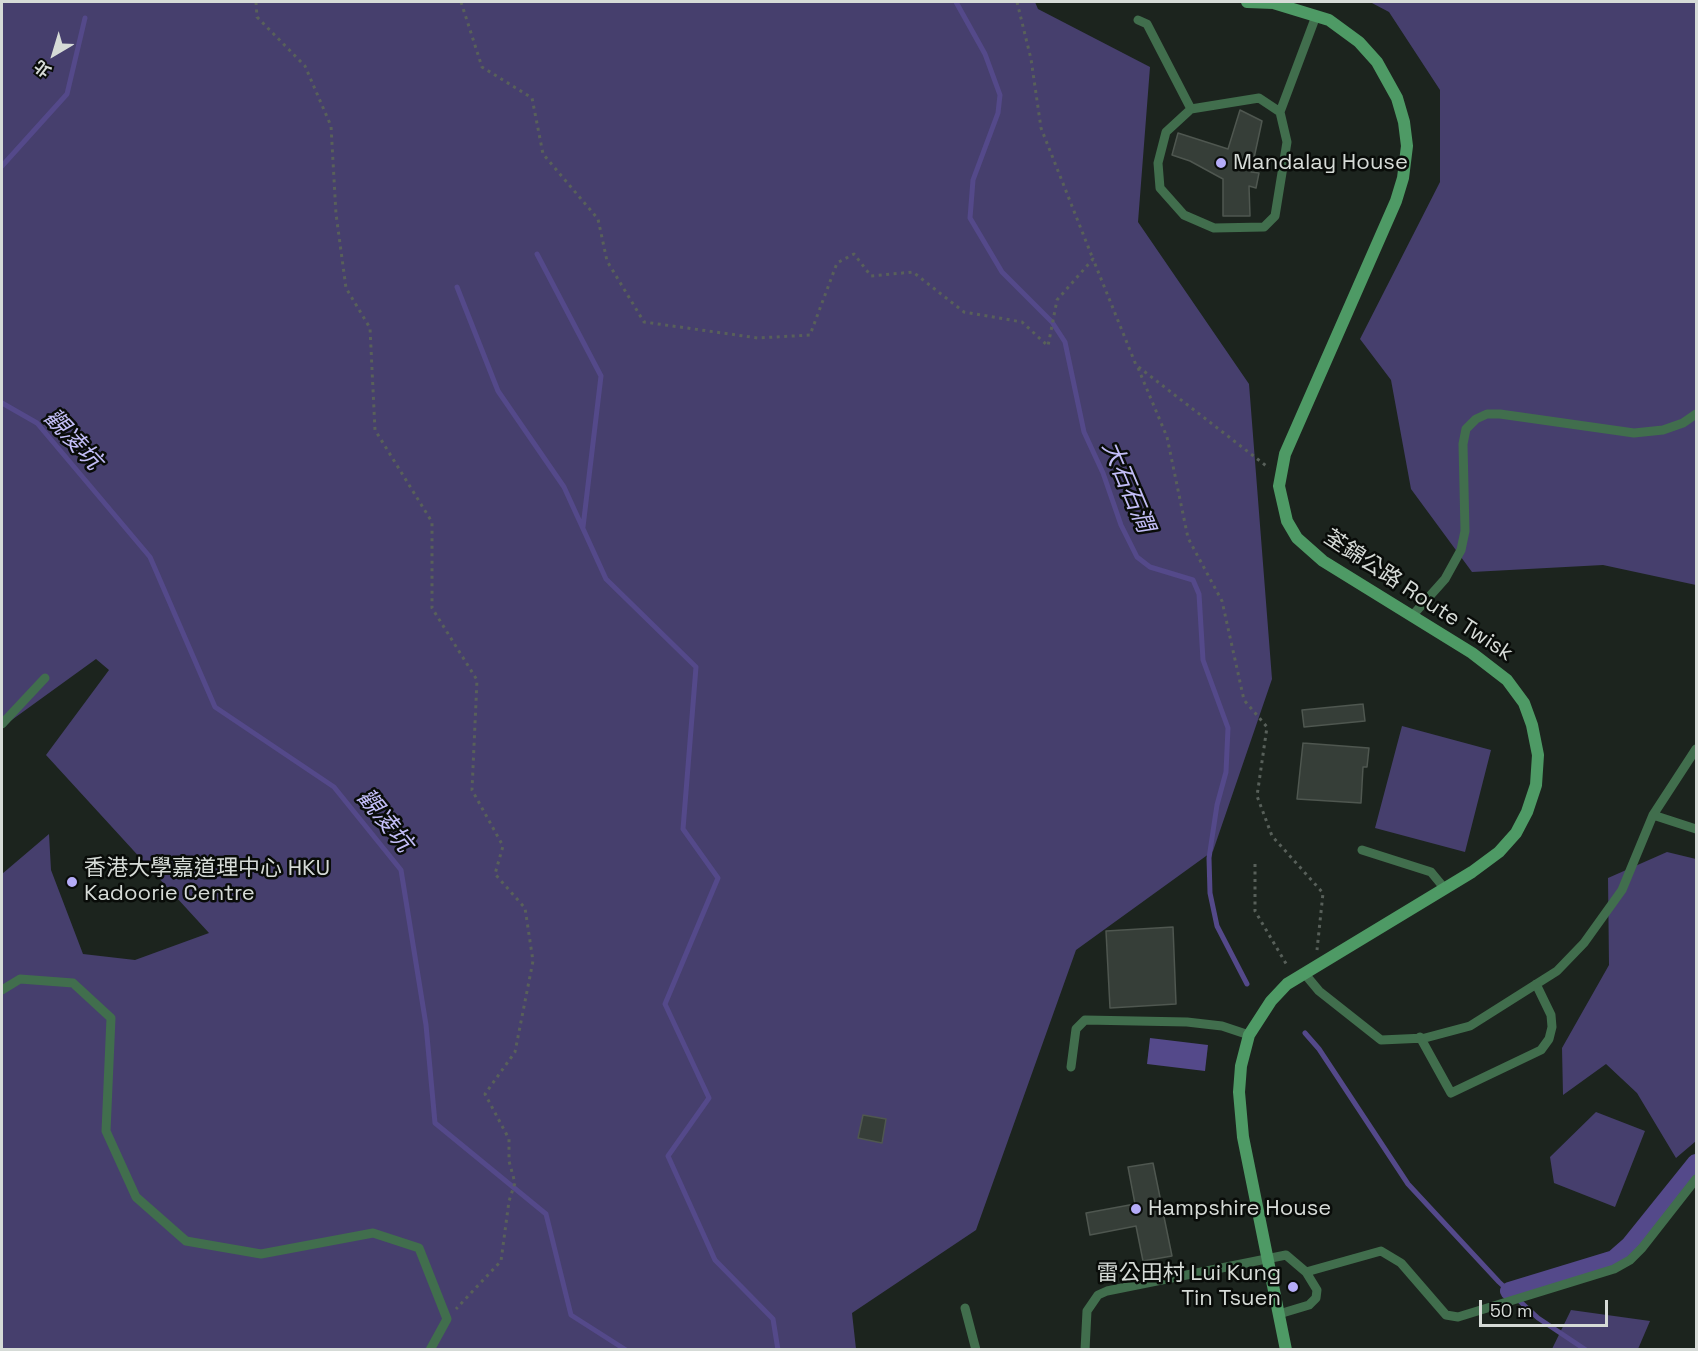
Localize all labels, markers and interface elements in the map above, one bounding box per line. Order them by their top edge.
north arrow [24,24,84,84]
text: 北 [30,55,55,82]
place label: Mandalay House [1233,150,1408,176]
marker: Mandalay House [1214,156,1228,170]
water label: 觀凌坑 [37,404,107,476]
water label: 大石石澗 [1095,437,1159,537]
street label: 荃錦公路 Route Twisk [1318,525,1518,667]
water label: 觀凌坑 [350,784,418,858]
place label: 香港大學嘉道理中心 HKU Kadoorie Centre [84,856,330,908]
marker: 香港大學嘉道理中心 HKU Kadoorie Centre [65,875,79,889]
place label: Hampshire House [1148,1196,1331,1222]
marker: Hampshire House [1129,1202,1143,1216]
place label: 雷公田村 Lui Kung Tin Tsuen [1097,1261,1281,1312]
marker: 雷公田村 Lui Kung Tin Tsuen [1286,1280,1300,1294]
scale bar [1482,1288,1611,1326]
text: 50 m [1490,1299,1532,1322]

